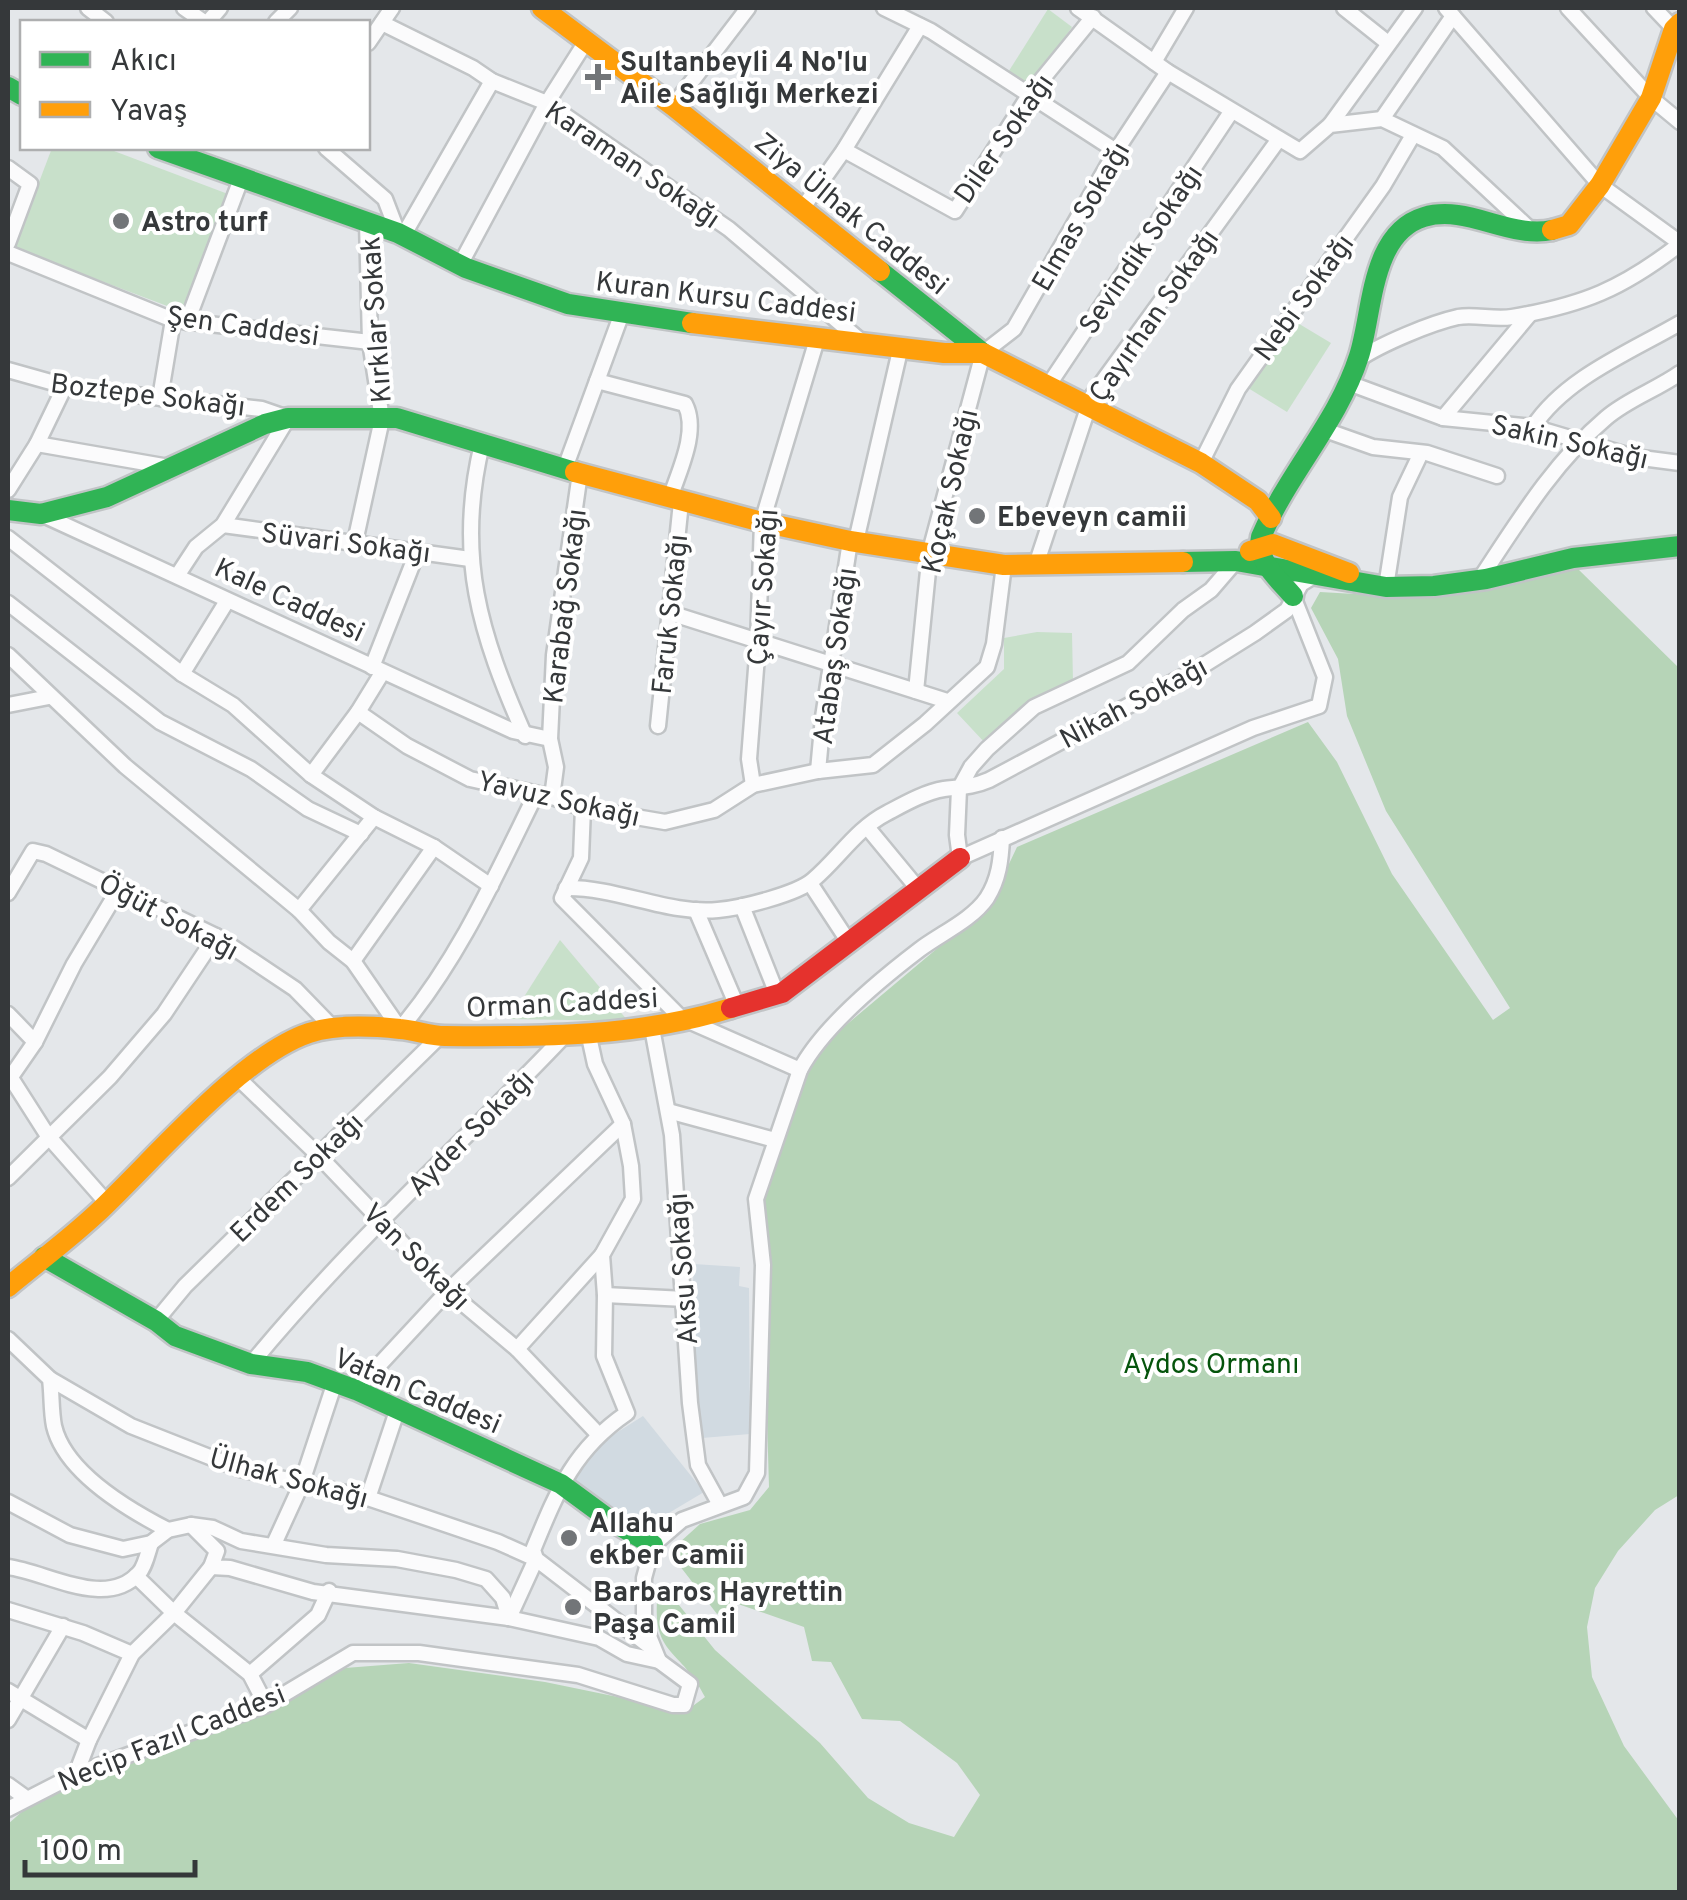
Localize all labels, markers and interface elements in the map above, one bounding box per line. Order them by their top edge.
legend [20,20,370,150]
text: Akıcı [110,44,177,81]
place label: Sultanbeyli 4 No'lu Aile Sağlığı Merkezi [620,46,879,114]
marker: Sultanbeyli 4 No'lu Aile Sağlığı Merkezi [585,64,611,90]
street label: Diler Sokağı [948,68,1063,212]
text: Yavaş [110,94,187,131]
street label: Karaman Sokağı [537,94,726,238]
street label: Ziya Ülhak Caddesi [746,124,956,305]
street label: Elmas Sokağı [1025,136,1140,299]
street label: Sevindik Sokağı [1072,159,1212,342]
place label: Astro turf [141,206,268,242]
marker: Astro turf [110,210,132,232]
street label: Çayırhan Sokağı [1082,223,1229,410]
street label: Nebi Sokağı [1247,228,1364,369]
street label: Kırklar Sokak [354,235,402,404]
street label: Kuran Kursu Caddesi [593,265,858,333]
street label: Şen Caddesi [164,299,321,356]
street label: Boztepe Sokağı [48,367,247,427]
street label: Koçak Sokağı [915,406,988,578]
street label: Sakin Sokağı [1487,408,1651,479]
place label: Ebeveyn camii [997,501,1187,537]
marker: Ebeveyn camii [966,505,988,527]
street label: Karabağ Sokağı [537,507,597,706]
street label: Çayır Sokağı [742,508,788,667]
street label: Süvari Sokağı [259,517,432,573]
street label: Faruk Sokağı [646,533,698,696]
street label: Kale Caddesi [208,551,370,652]
street label: Atabaş Sokağı [807,566,867,747]
street label: Nikah Sokağı [1054,651,1215,759]
street label: Yavuz Sokağı [474,765,643,837]
street label: Öğüt Sokağı [91,865,245,971]
street label: Orman Caddesi [465,982,659,1028]
street label: Ayder Sokağı [401,1063,543,1205]
street label: Erdem Sokağı [224,1106,373,1252]
street label: Aksu Sokağı [662,1191,708,1346]
street label: Van Sokağı [353,1197,476,1320]
street label: Vatan Caddesi [328,1341,506,1444]
park label: Aydos Ormanı [1123,1348,1299,1384]
street label: Ülhak Sokağı [205,1439,372,1518]
place label: Allahu ekber Camii [589,1507,745,1575]
marker: Allahu ekber Camii [558,1527,580,1549]
place label: Barbaros Hayrettin Paşa Camiİ [593,1576,843,1644]
marker: Barbaros Hayrettin Paşa Camiİ [562,1596,584,1618]
street label: Necip Fazıl Caddesi [53,1678,291,1802]
scale bar [25,1815,195,1877]
text: 100 m [40,1834,122,1871]

